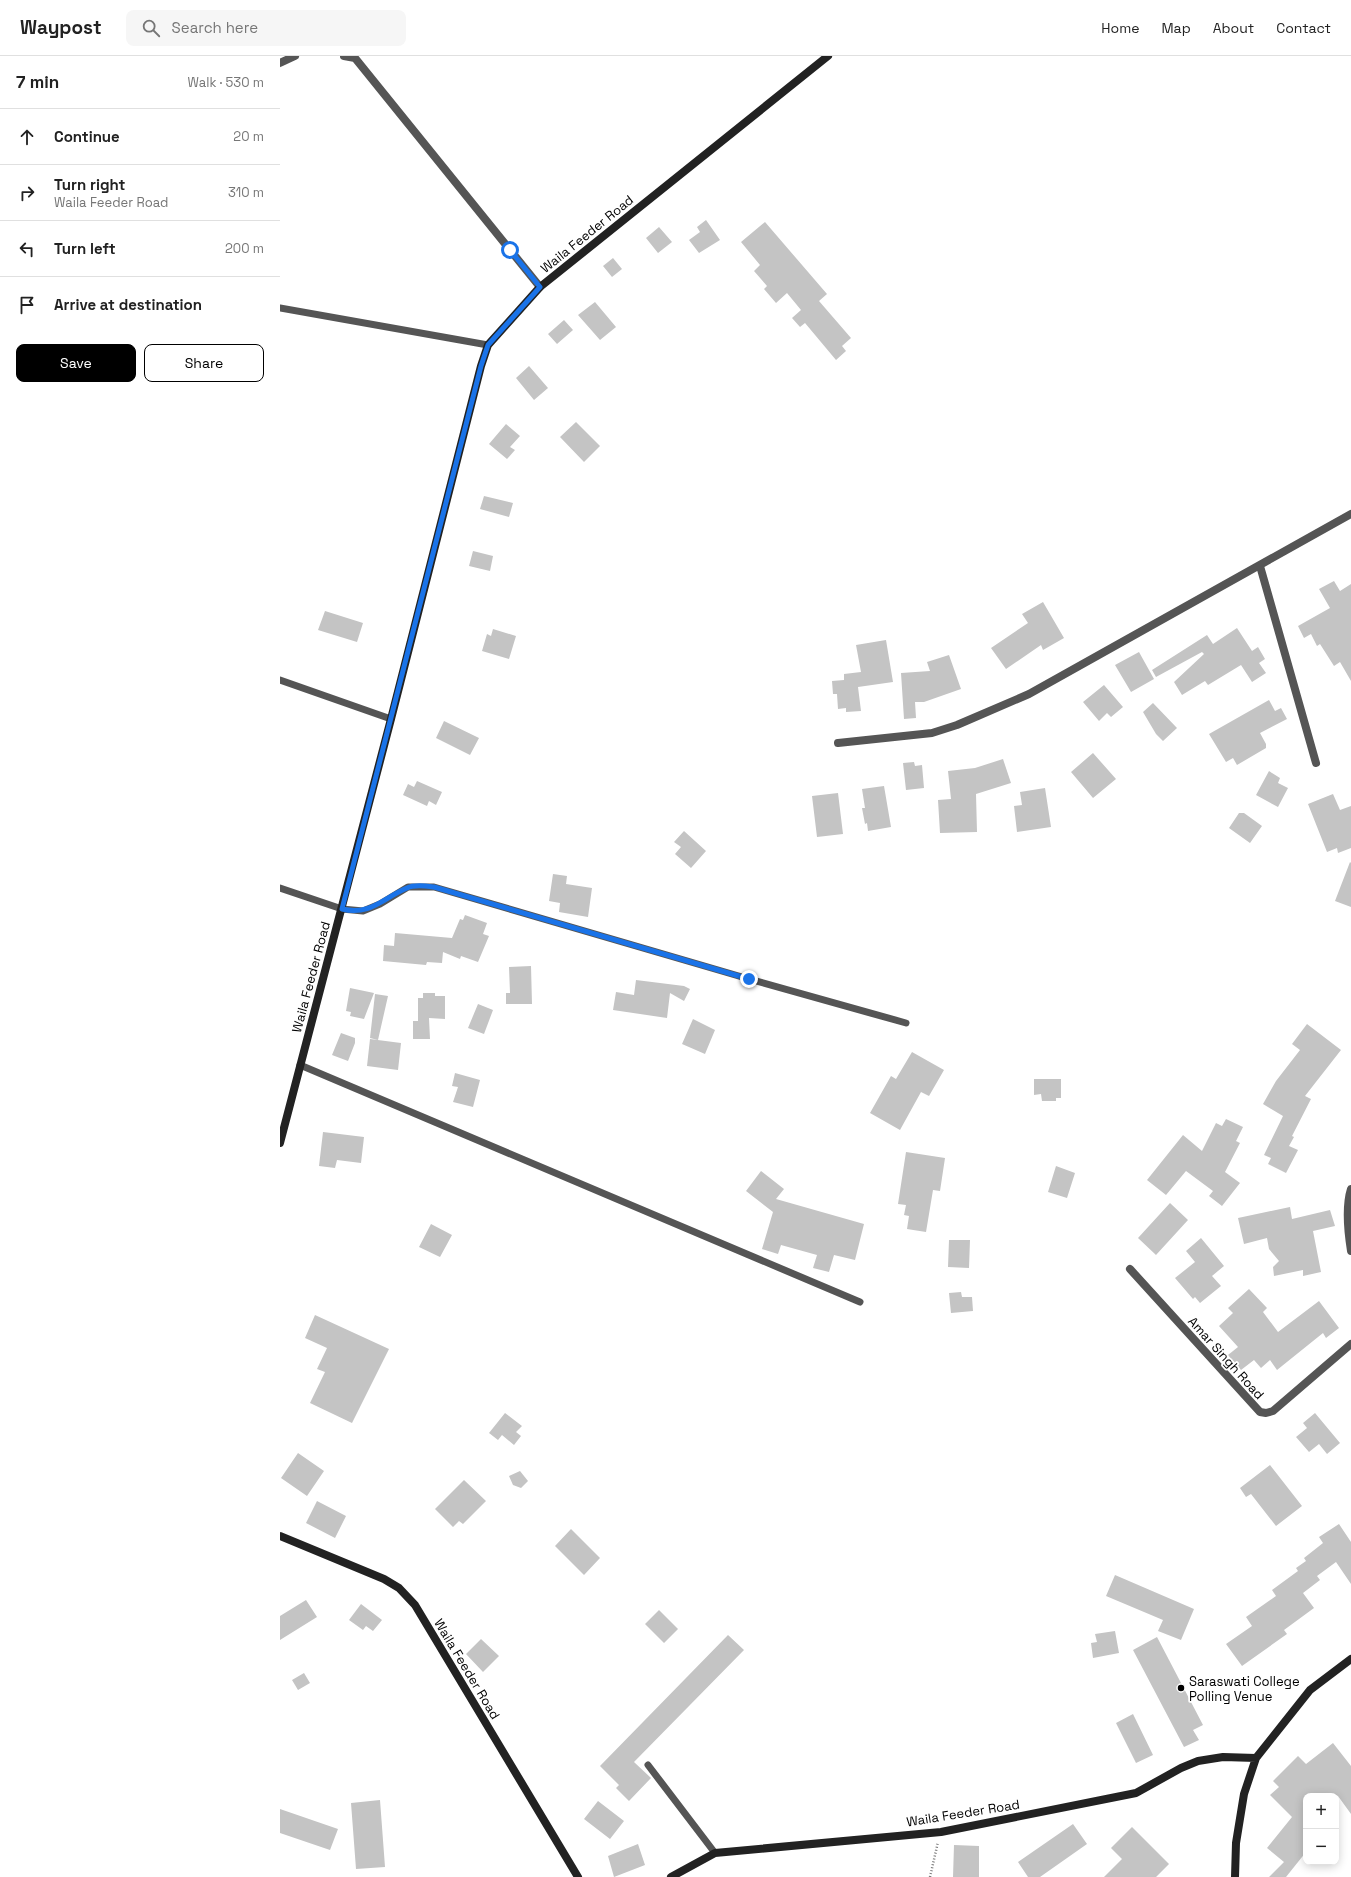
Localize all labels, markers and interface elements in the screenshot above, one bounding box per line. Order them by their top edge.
search box [126,10,406,46]
text: Waypost [20,15,102,40]
icon: search [140,17,162,39]
text: Search here [172,18,258,37]
text: Home [1101,19,1139,37]
text: Map [1161,19,1191,37]
text: About [1213,19,1254,37]
text: Contact [1276,19,1331,37]
text: 7 min [16,71,59,93]
text: Walk · 530 m [187,74,264,91]
icon: ahead [16,126,38,148]
text: Continue [54,127,120,146]
text: 20 m [233,128,264,145]
text: Turn right [54,175,125,194]
icon: right [16,182,38,204]
text: 310 m [228,184,264,201]
street label: Waila Feeder Road [537,191,637,277]
text: Waila Feeder Road [54,194,168,211]
icon: left [16,238,38,260]
text: Turn left [54,239,116,258]
text: 200 m [225,240,264,257]
route start [501,241,519,259]
icon: arrive [16,294,38,316]
text: Arrive at destination [54,295,202,314]
button: Save [16,344,136,382]
button: Share [144,344,264,382]
street label: Waila Feeder Road [288,920,334,1034]
route end [740,970,758,988]
street label: Amar Singh Road [1184,1313,1268,1403]
street label: Waila Feeder Road [430,1616,504,1722]
place label: Saraswati College Polling Venue [1189,1673,1300,1705]
marker: Saraswati College Polling Venue [1176,1683,1186,1693]
map controls [1303,1793,1339,1865]
button: + [1303,1793,1339,1829]
street label: Waila Feeder Road [905,1796,1021,1830]
button: − [1303,1829,1339,1865]

